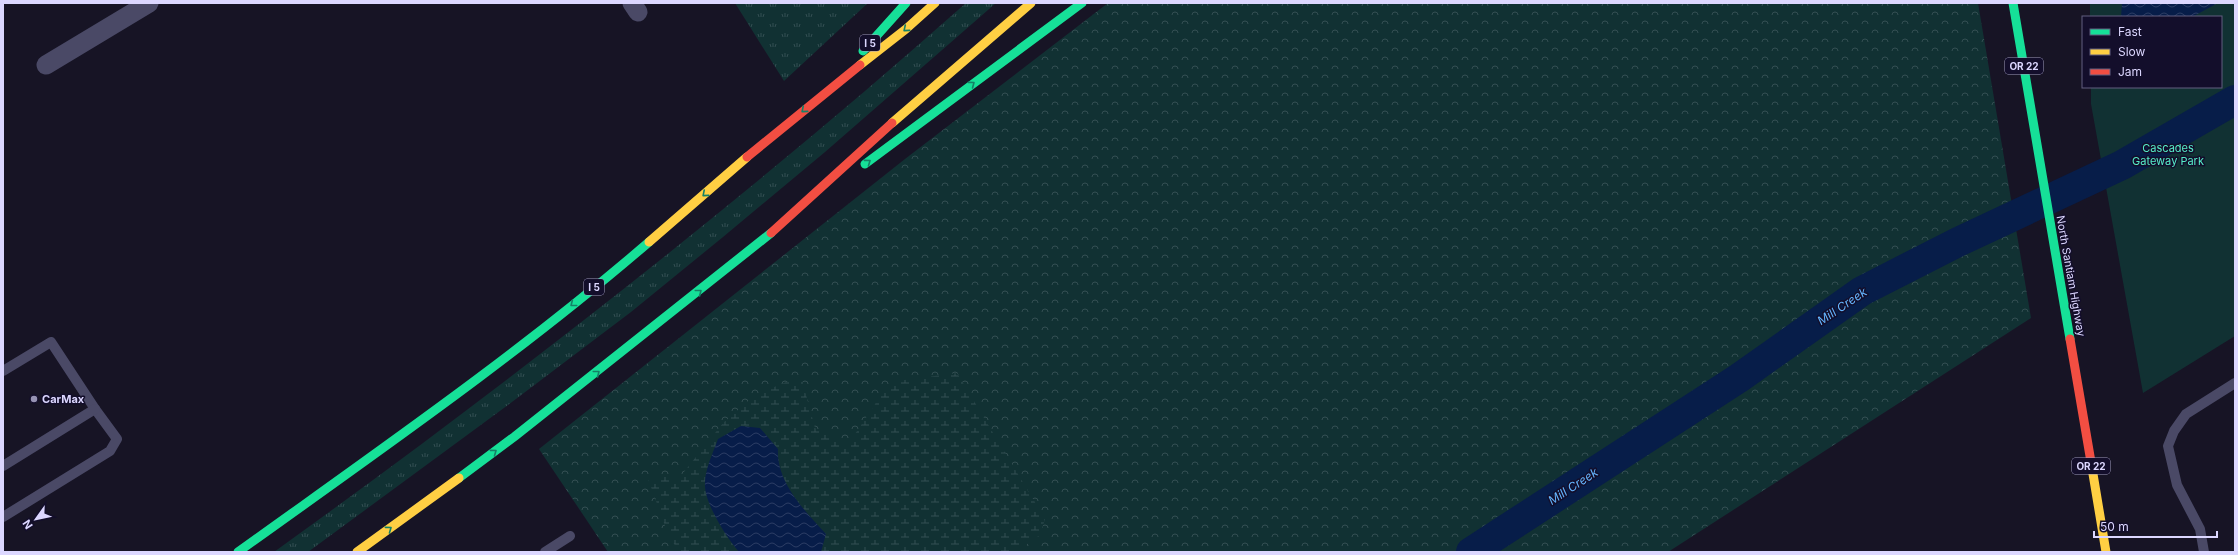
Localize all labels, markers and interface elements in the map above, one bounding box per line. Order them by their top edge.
legend [2082,16,2222,88]
one-way arrow [903,24,910,31]
text: Fast [2118,24,2142,39]
road number: I 5 [860,35,880,51]
text: Slow [2118,44,2146,59]
road number: OR 22 [2005,58,2043,74]
text: Jam [2118,64,2142,79]
one-way arrow [968,82,975,89]
one-way arrow [801,105,809,112]
park label: Cascades Gateway Park [2132,141,2204,168]
one-way arrow [864,160,871,167]
one-way arrow [702,189,709,196]
street label: North Santiam Highway [2053,214,2089,338]
road number: I 5 [584,279,604,295]
water label: Mill Creek [1814,284,1870,328]
one-way arrow [694,290,701,297]
one-way arrow [570,299,577,306]
one-way arrow [592,370,599,377]
place label: CarMax [42,392,85,406]
marker: CarMax [29,394,39,404]
one-way arrow [489,450,496,457]
road number: OR 22 [2072,458,2110,474]
water label: Mill Creek [1545,464,1601,508]
north arrow [16,499,56,539]
scale bar [2094,513,2217,539]
text: N [19,517,36,532]
text: 50 m [2100,519,2129,534]
one-way arrow [385,526,392,534]

